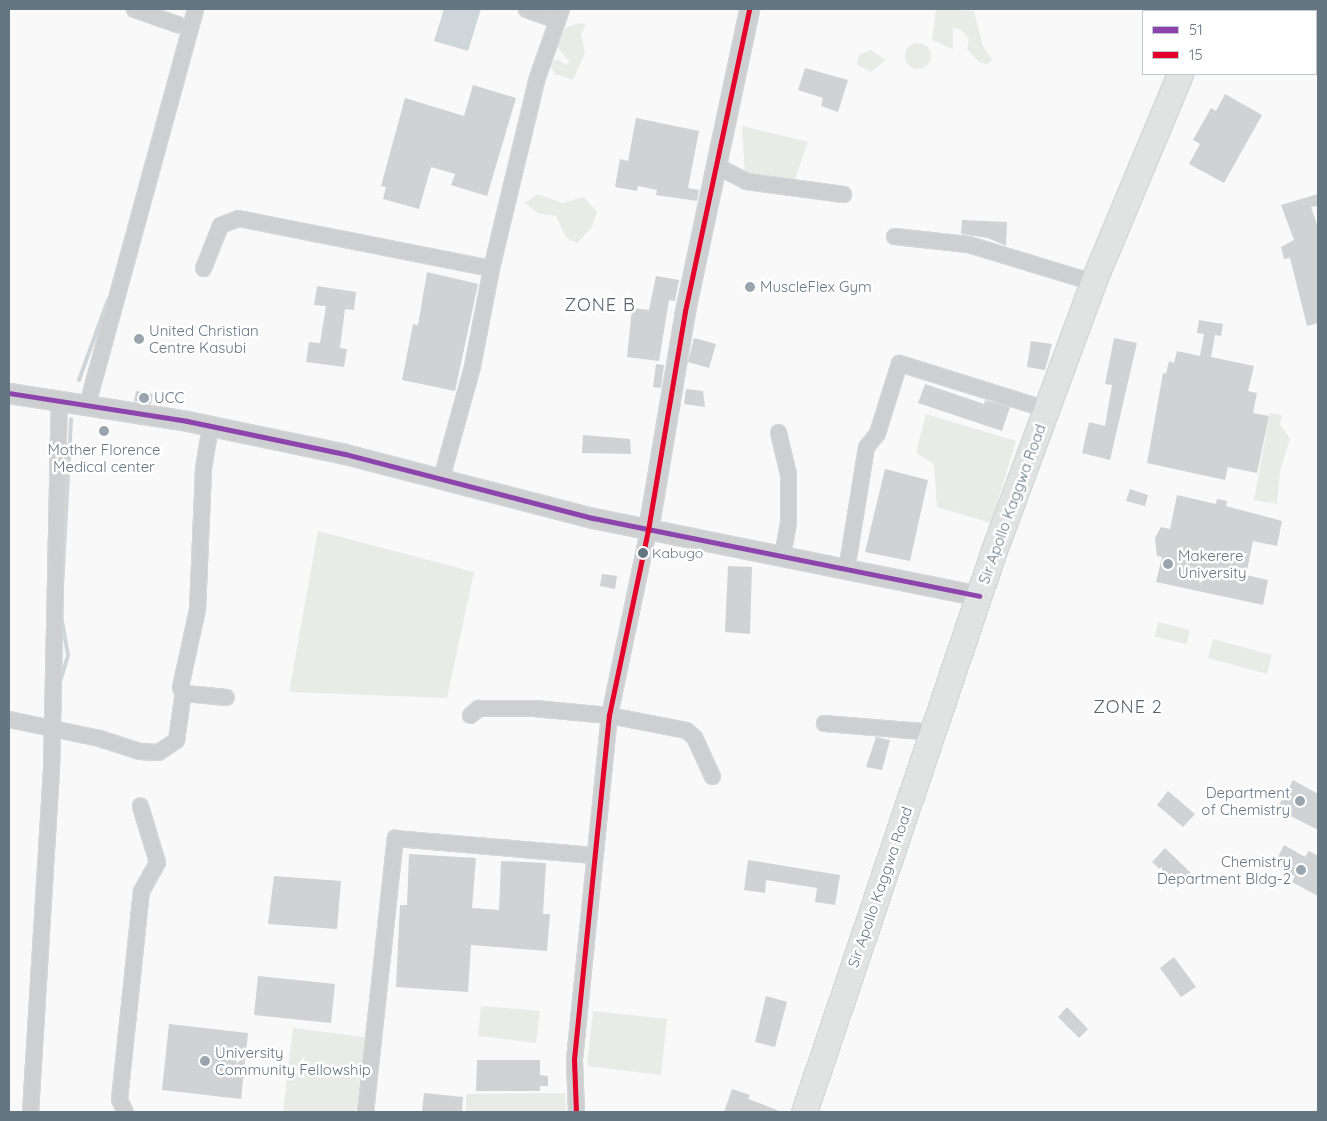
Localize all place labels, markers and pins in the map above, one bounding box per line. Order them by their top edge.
place label: MuscleFlex Gym [760,278,872,296]
marker: MuscleFlex Gym [744,281,756,293]
place label: United Christian Centre Kasubi [149,321,259,356]
marker: United Christian Centre Kasubi [133,333,145,345]
place label: UCC [154,389,184,407]
marker: UCC [138,392,150,404]
marker: Mother Florence Medical center [97,424,111,438]
place label: Mother Florence Medical center [47,440,161,475]
place label: Kabugo [652,545,703,561]
place label: Makerere University [1178,546,1247,581]
marker: Kabugo [638,548,648,558]
marker: Makerere University [1162,558,1174,570]
place label: Department of Chemistry [1201,783,1290,818]
marker: Department of Chemistry [1294,795,1306,807]
place label: Chemistry Department Bldg-2 [1157,852,1291,887]
marker: Chemistry Department Bldg-2 [1295,864,1307,876]
place label: University Community Fellowship [215,1043,371,1078]
marker: University Community Fellowship [199,1055,211,1067]

